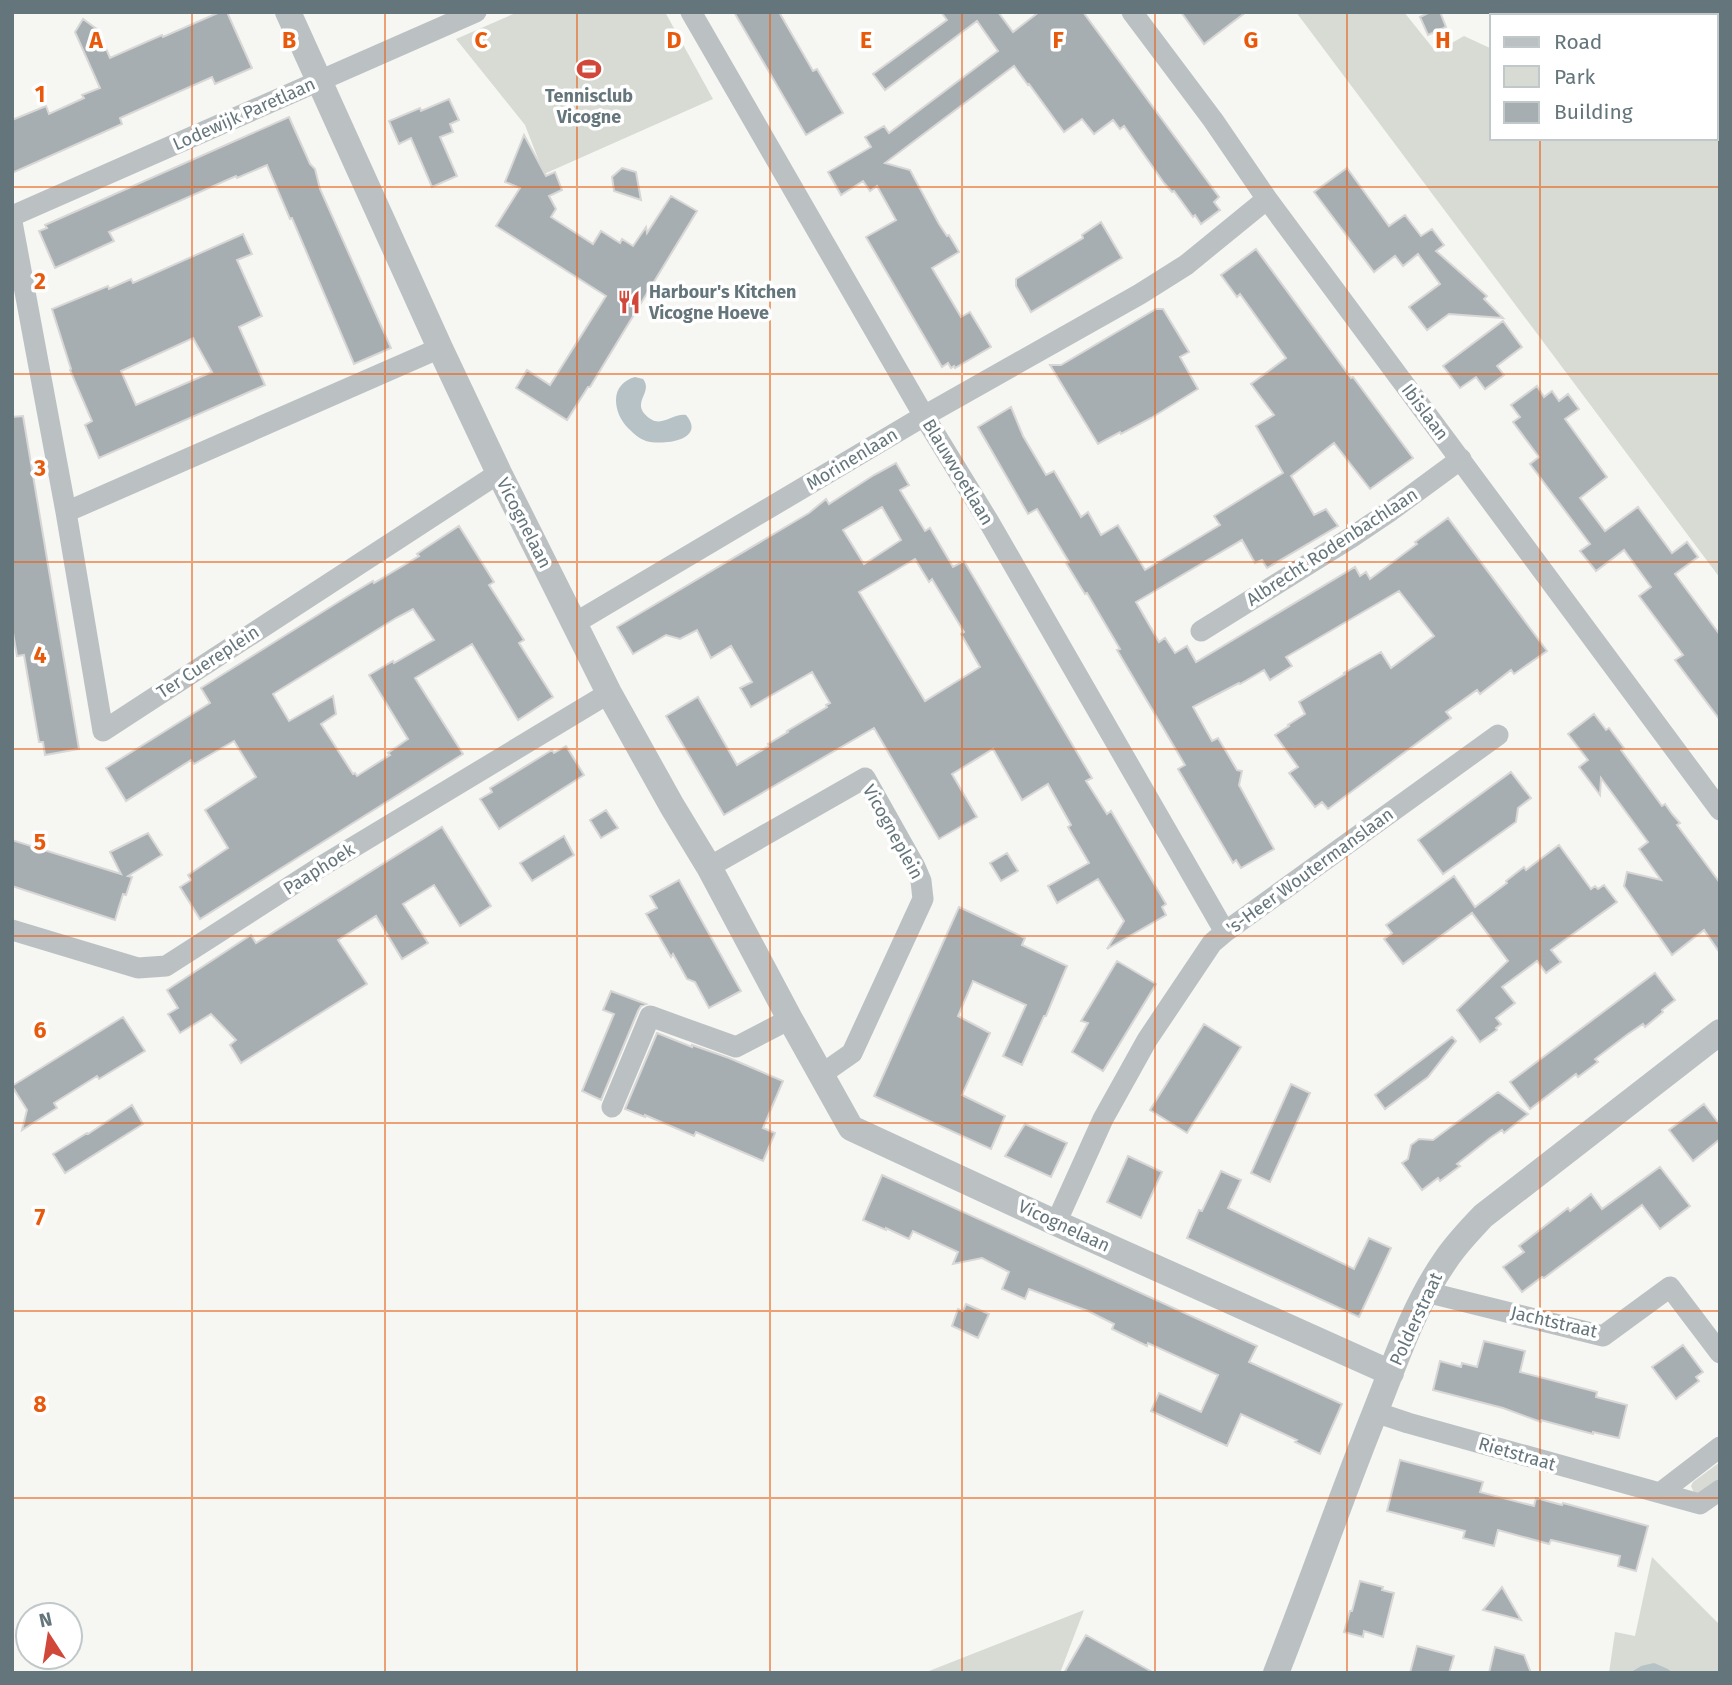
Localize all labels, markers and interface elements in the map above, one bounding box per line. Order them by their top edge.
legend [1490,14,1718,140]
text: A [88,26,103,54]
text: B [282,26,296,54]
text: C [474,26,488,54]
text: D [667,26,682,54]
text: E [860,26,872,54]
text: F [1052,26,1064,54]
text: G [1244,26,1258,54]
text: H [1435,26,1451,54]
text: Road [1554,29,1602,55]
sports icon: Tennisclub Vicogne [575,55,603,83]
text: Park [1554,64,1596,90]
street label: Lodewijk Paretlaan [169,73,319,155]
text: 1 [35,80,45,108]
place label: Tennisclub Vicogne [545,85,633,128]
text: Building [1554,99,1633,125]
text: 2 [34,267,46,295]
place label: Harbour's Kitchen Vicogne Hoeve [648,281,796,324]
restaurant icon: Harbour's Kitchen Vicogne Hoeve [615,288,643,316]
street label: Ibislaan [1397,380,1453,444]
street label: Blauwvoetlaan [918,415,998,529]
street label: Morinenlaan [802,423,902,495]
text: 3 [33,454,46,482]
street label: Vicognelaan [492,474,556,572]
street label: Albrecht Rodenbachlaan [1242,483,1422,611]
street label: Ter Cuereplein [153,621,263,703]
text: 4 [34,641,47,669]
street label: Vicogneplein [858,781,928,883]
street label: 's-Heer Woutermanslaan [1222,803,1398,939]
text: 5 [34,828,46,856]
street label: Paaphoek [279,838,359,899]
text: 6 [34,1016,47,1044]
street label: Vicognelaan [1015,1195,1113,1257]
text: 7 [35,1203,46,1231]
street label: Polderstraat [1385,1269,1447,1369]
street label: Jachtstraat [1509,1301,1600,1343]
text: 8 [33,1390,47,1418]
street label: Rietstraat [1476,1432,1559,1476]
north arrow [14,1601,84,1671]
text: N [37,1607,54,1632]

